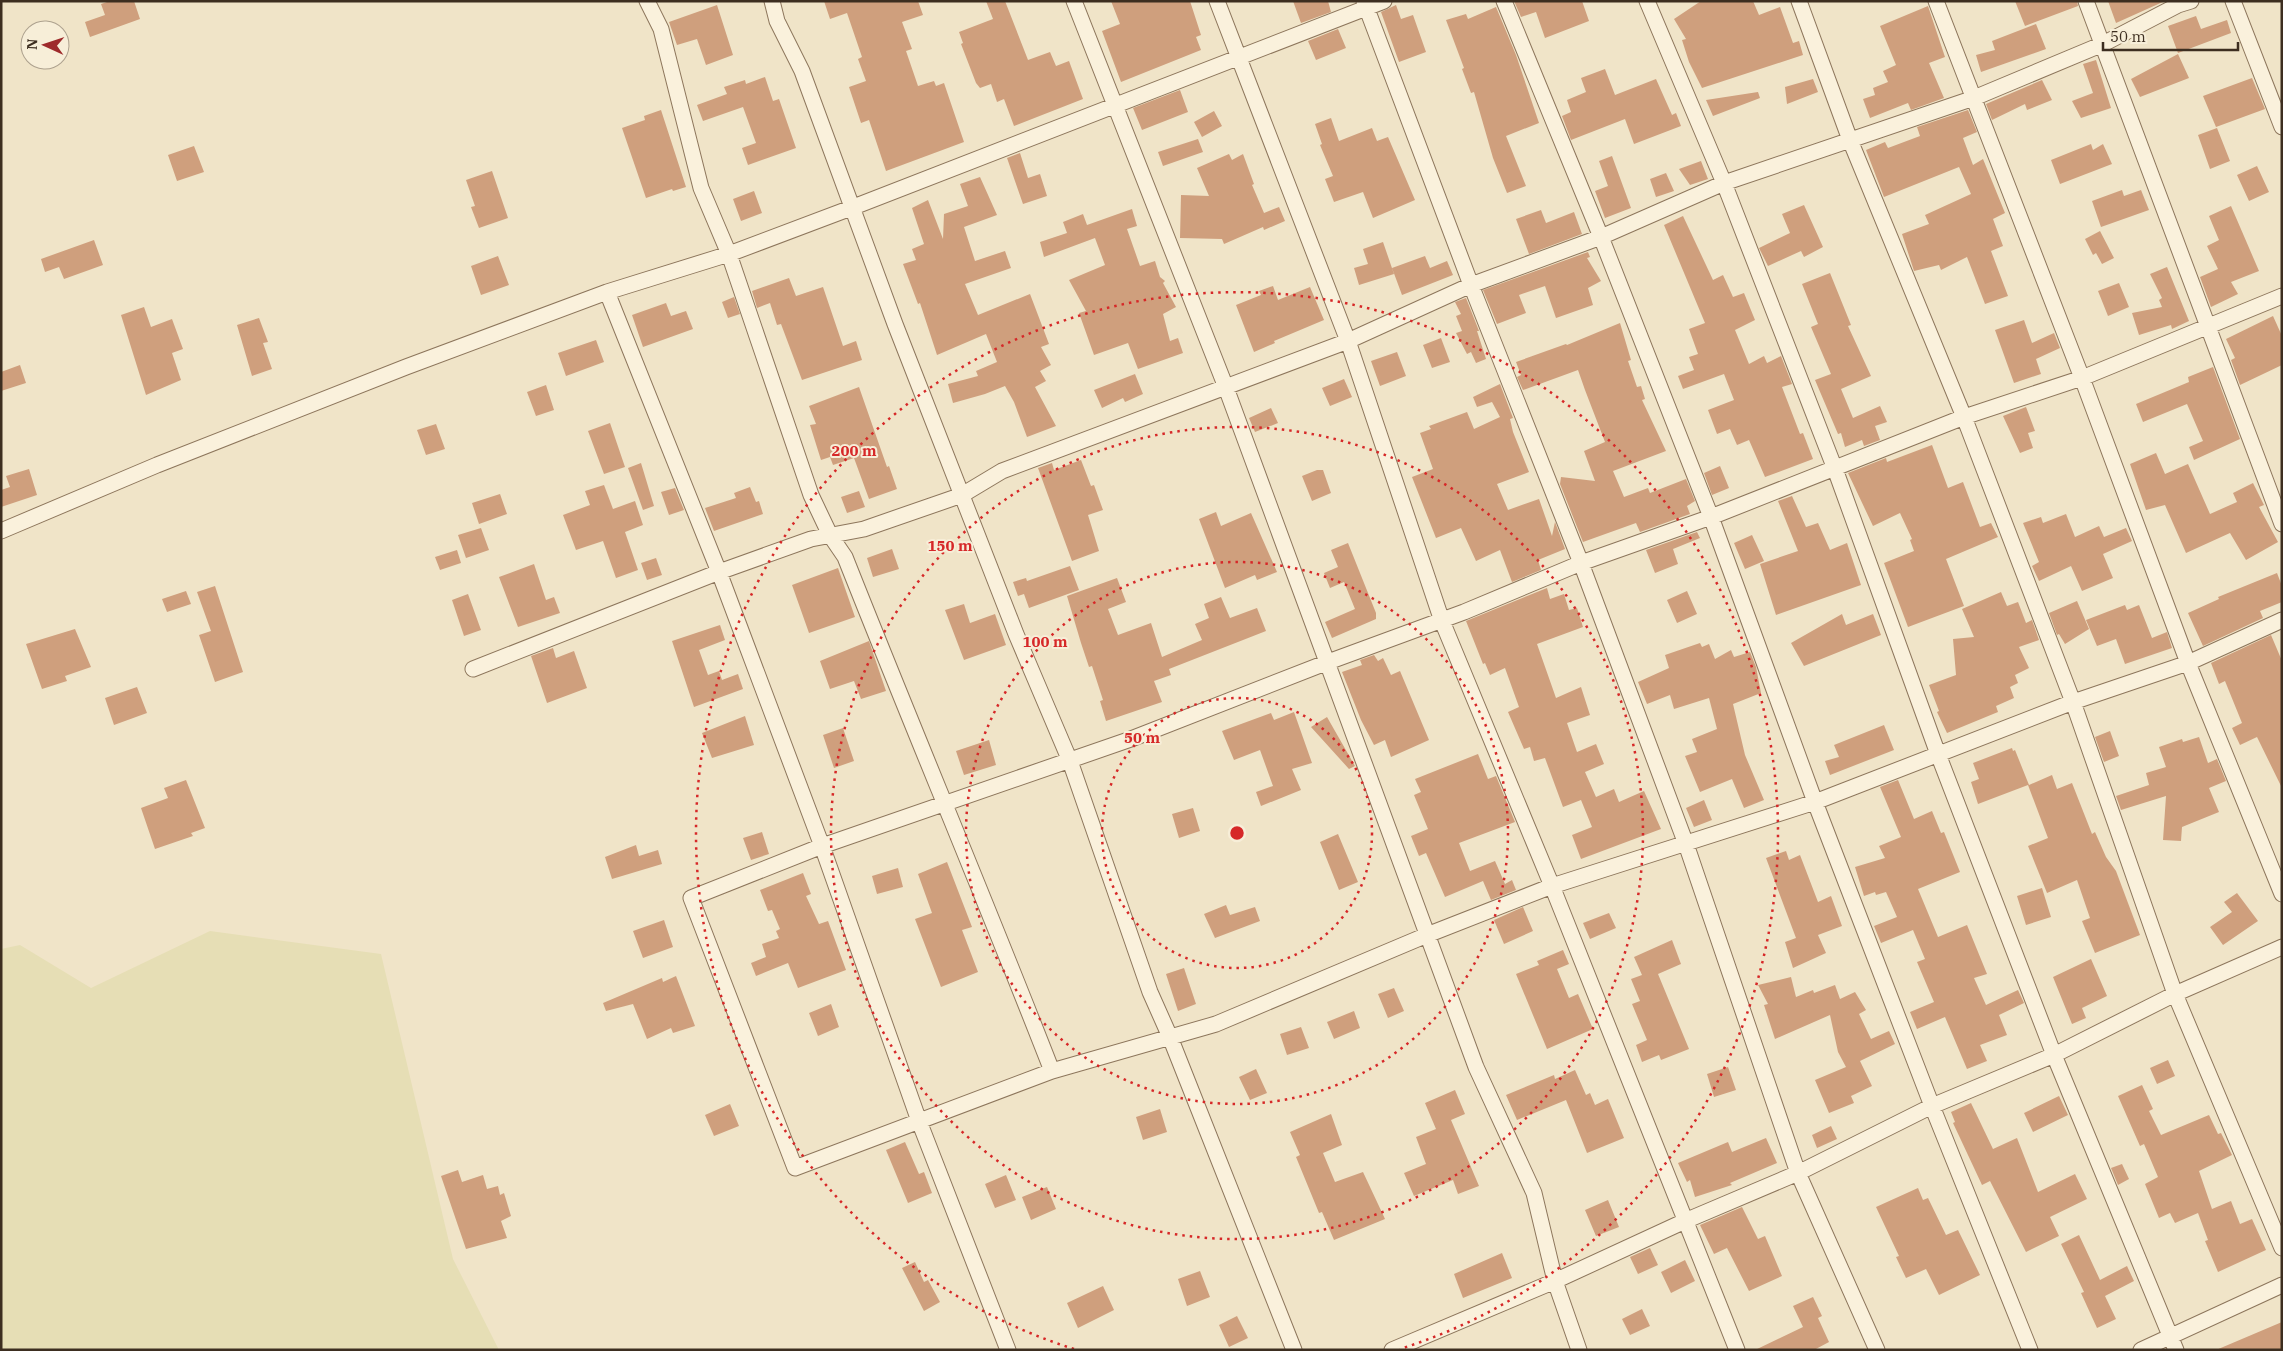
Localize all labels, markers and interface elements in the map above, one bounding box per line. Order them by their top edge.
north arrow [20,20,70,70]
scale bar [2103,20,2238,52]
text: 50 m [2110,27,2146,46]
text: N [23,38,41,50]
text: 200 m [831,441,877,460]
text: 150 m [927,536,973,555]
text: 100 m [1022,632,1068,651]
text: 50 m [1124,728,1160,747]
centre of rings [1228,824,1246,842]

